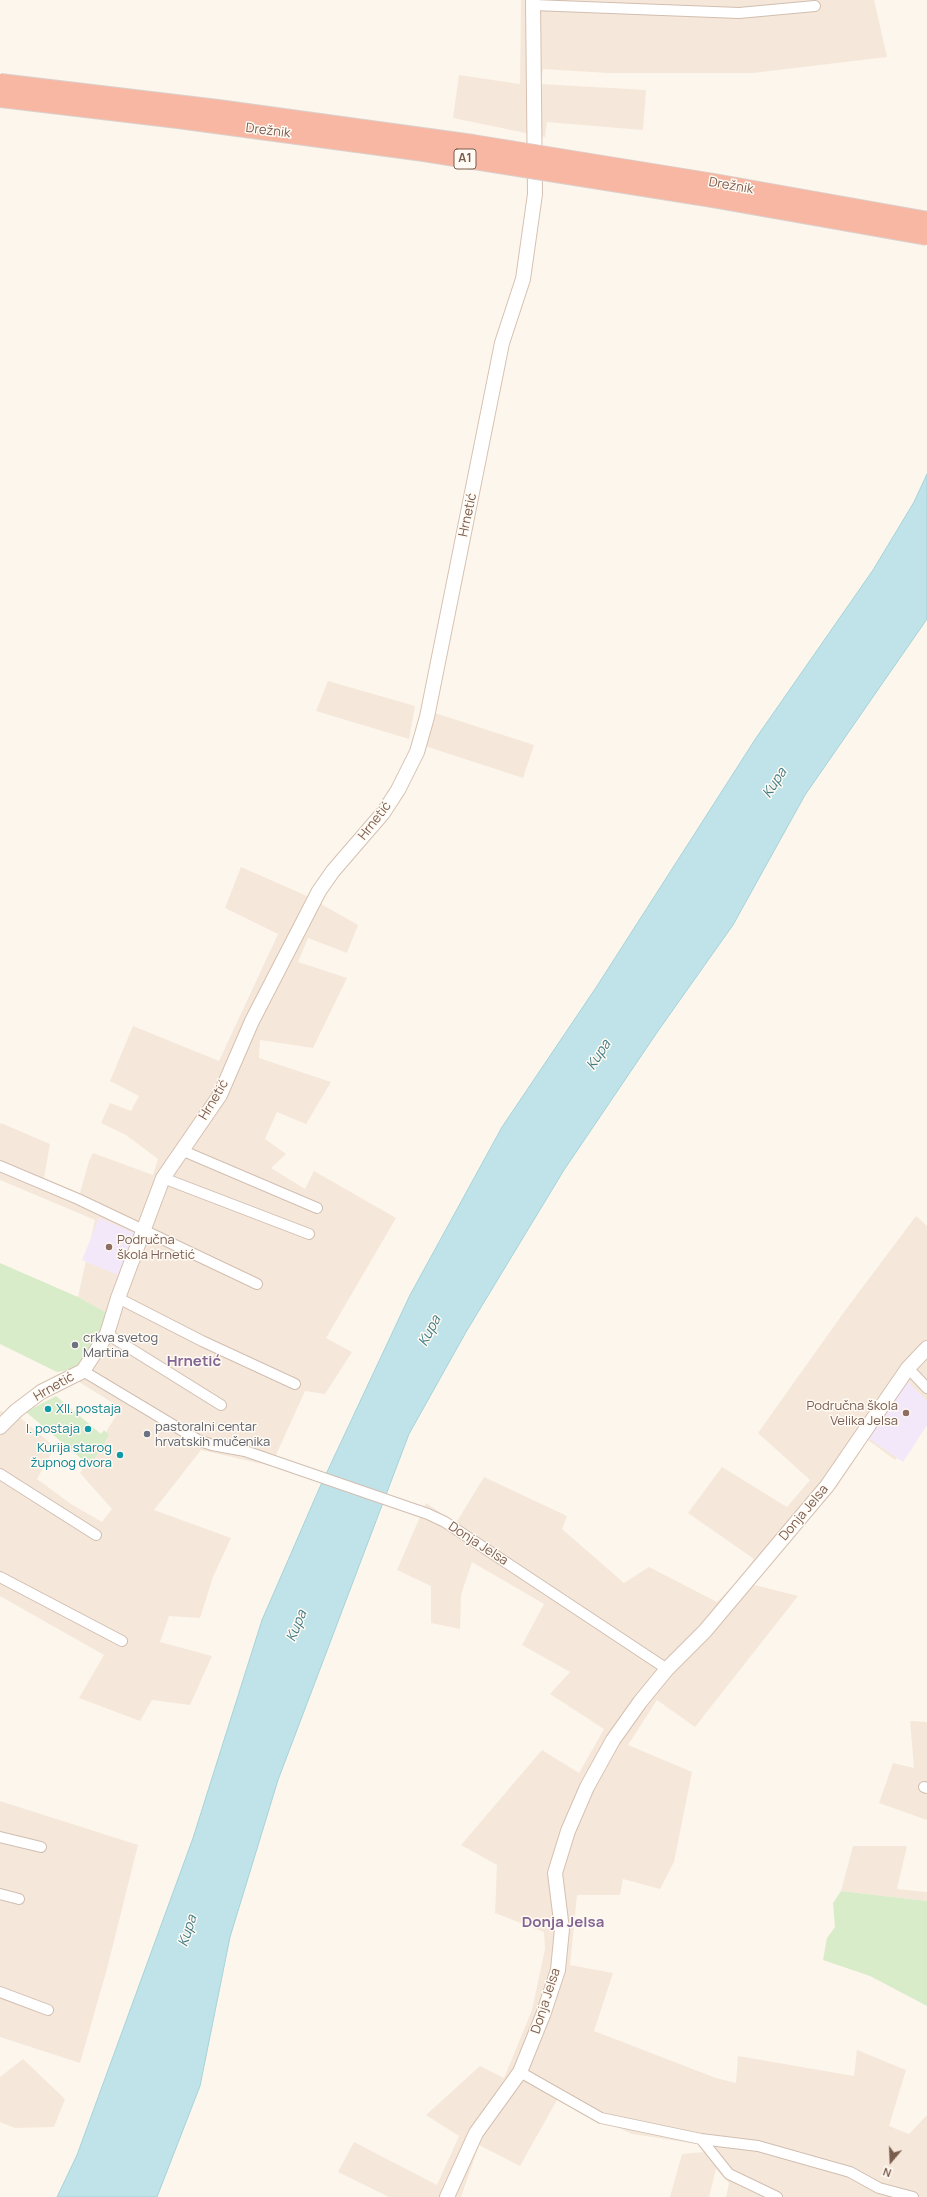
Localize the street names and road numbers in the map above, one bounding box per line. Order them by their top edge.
street label: Drežnik [245,121,291,141]
road number: A1 [454,149,476,169]
street label: Drežnik [708,174,754,198]
street label: Hrnetić [456,492,480,538]
street label: Hrnetić [355,799,395,843]
street label: Hrnetić [196,1077,232,1123]
street label: Hrnetić [31,1369,77,1405]
street label: Donja Jelsa [776,1482,832,1544]
street label: Donja Jelsa [445,1519,511,1569]
street label: Donja Jelsa [528,1966,564,2036]

